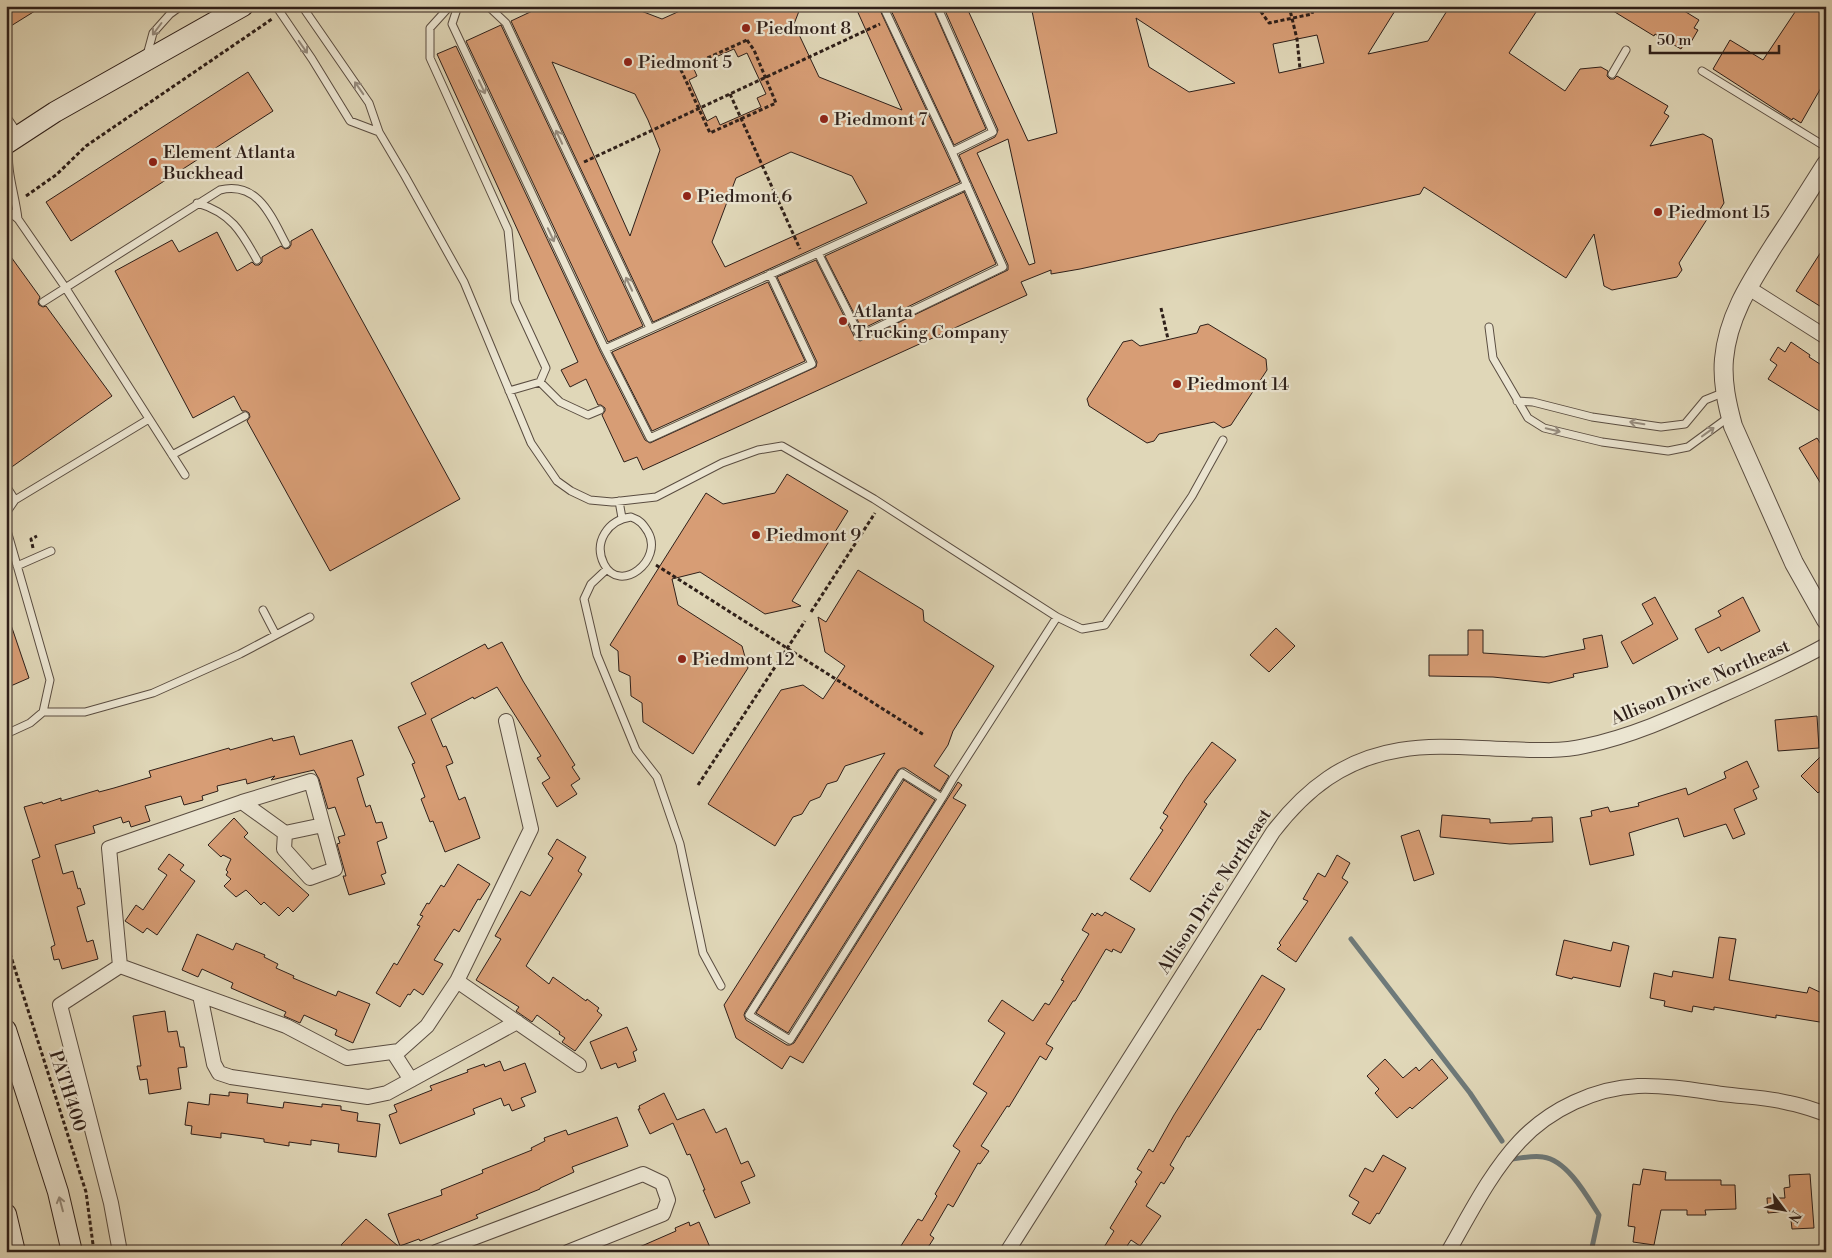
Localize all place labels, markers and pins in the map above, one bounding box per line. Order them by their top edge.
place label: Piedmont 8 [756,17,851,40]
marker: Piedmont 8 [740,22,752,34]
place label: Piedmont 5 [638,51,732,74]
marker: Piedmont 5 [622,56,634,68]
place label: Piedmont 7 [834,108,927,131]
marker: Piedmont 7 [818,113,830,125]
place label: Element Atlanta Buckhead [162,141,296,185]
marker: Element Atlanta Buckhead [147,156,159,168]
place label: Piedmont 6 [697,185,792,208]
marker: Piedmont 6 [681,190,693,202]
place label: Piedmont 15 [1668,201,1770,224]
marker: Piedmont 15 [1652,206,1664,218]
place label: Atlanta Trucking Company [852,300,1009,344]
marker: Atlanta Trucking Company [837,315,849,327]
place label: Piedmont 14 [1187,373,1289,396]
marker: Piedmont 14 [1171,378,1183,390]
place label: Piedmont 9 [766,524,861,547]
marker: Piedmont 9 [750,529,762,541]
place label: Piedmont 12 [692,648,795,671]
marker: Piedmont 12 [676,653,688,665]

